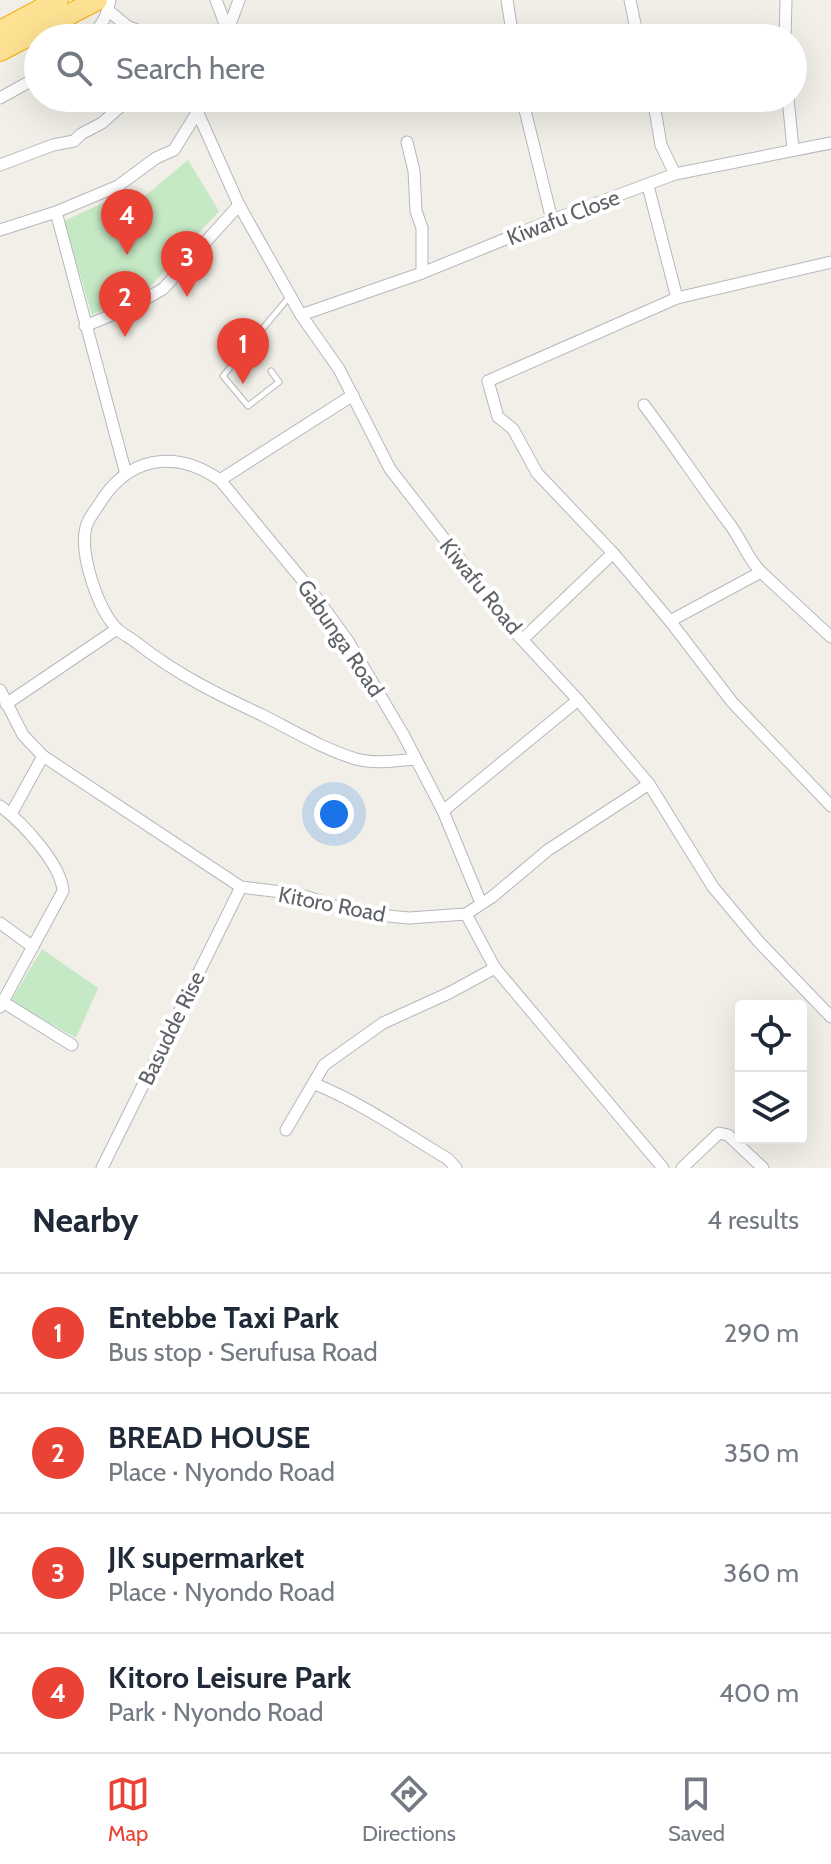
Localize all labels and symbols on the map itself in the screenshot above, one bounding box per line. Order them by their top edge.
street label: Kiwafu Close [503,184,623,251]
pin: 4 [101,189,153,255]
pin: 3 [161,231,213,297]
pin: 2 [99,271,151,337]
pin: 1 [217,318,269,384]
street label: Kiwafu Road [434,533,527,640]
street label: Gabunga Road [291,575,390,702]
your location [314,794,354,834]
street label: Kitoro Road [276,881,388,928]
street label: Basudde Rise [132,967,211,1089]

